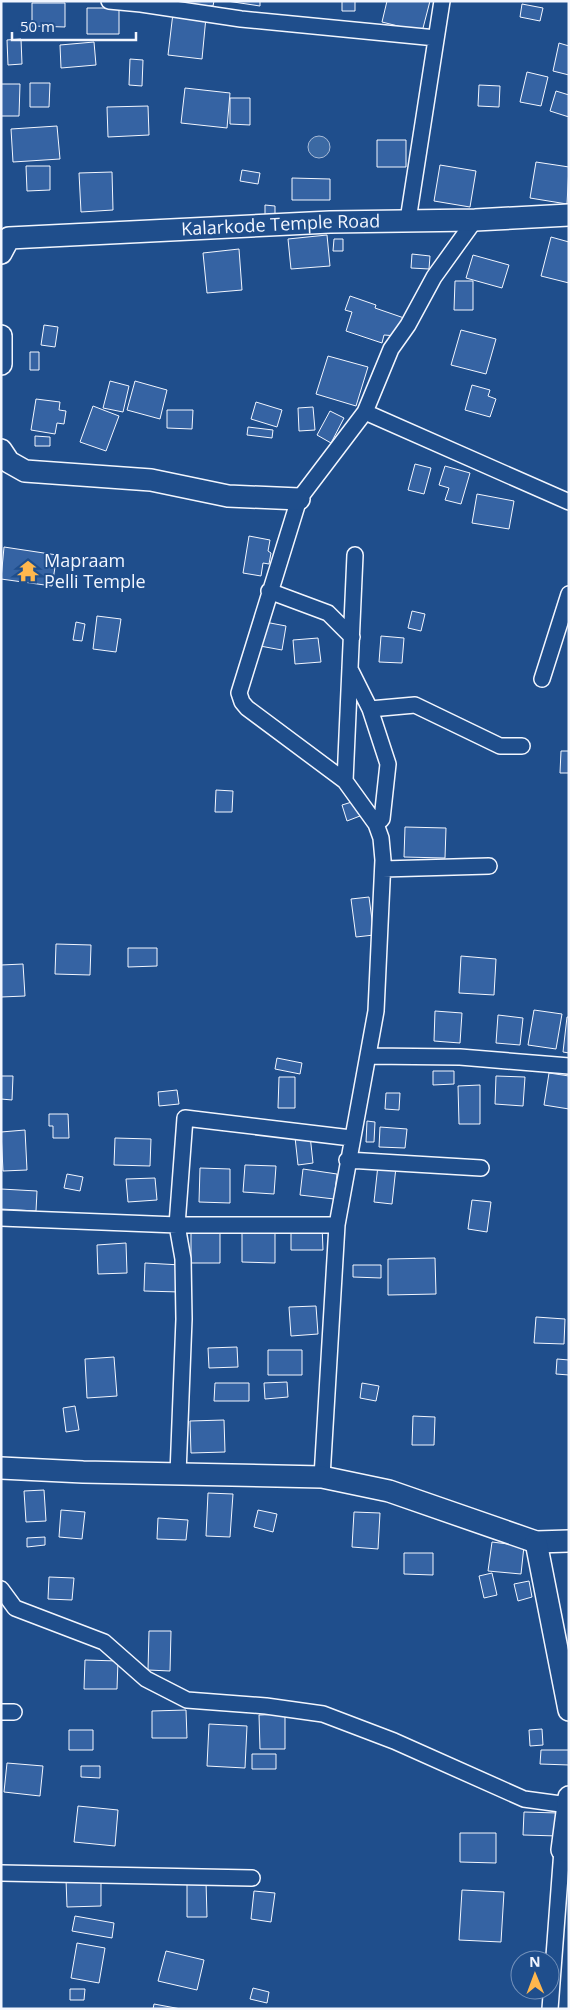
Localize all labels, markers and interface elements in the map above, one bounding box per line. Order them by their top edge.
scale bar [12,10,136,42]
text: 50 m [20,16,55,36]
street label: Kalarkode Temple Road [181,208,380,240]
place label: Mapraam Pelli Temple [44,548,146,593]
temple icon: Mapraam Pelli Temple [15,558,41,584]
north arrow [510,1950,560,2000]
text: N [529,1952,541,1971]

